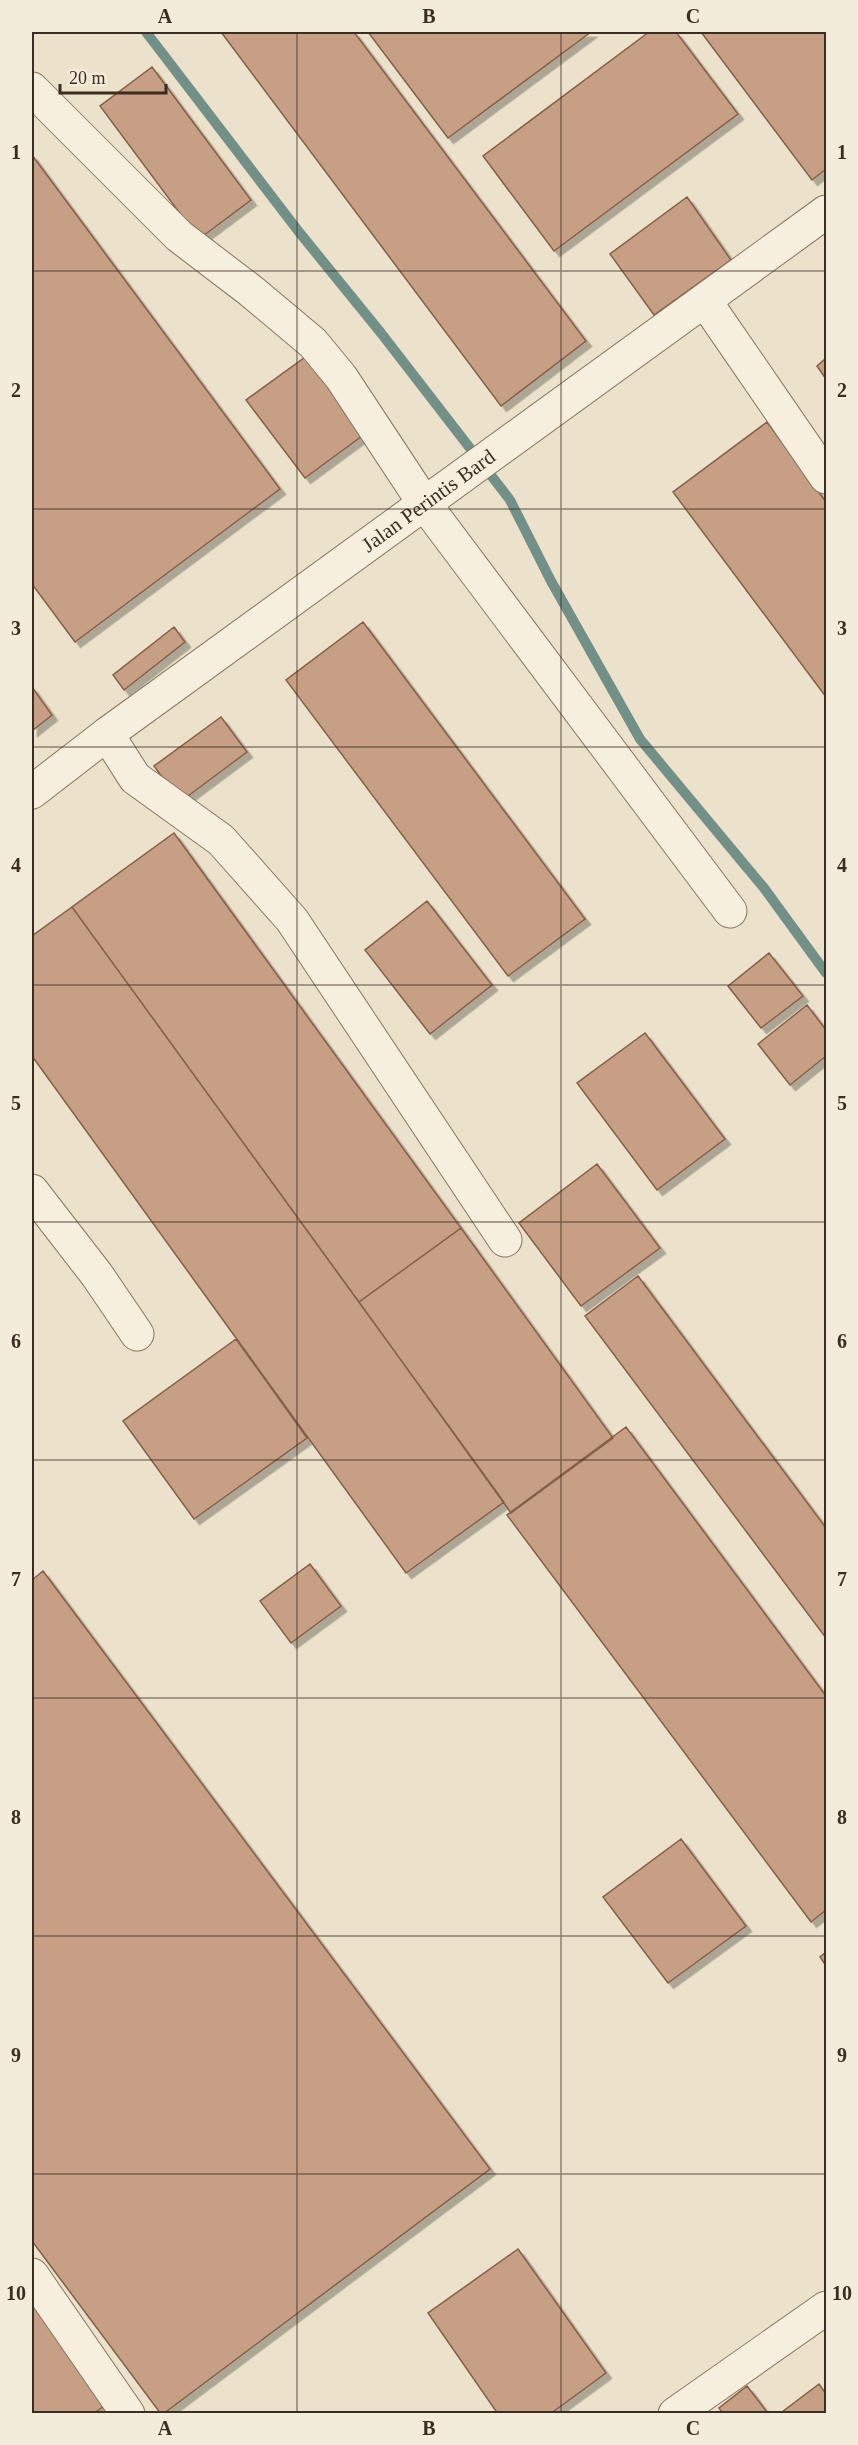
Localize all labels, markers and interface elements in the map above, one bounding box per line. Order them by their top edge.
text: A [158,5,173,27]
text: B [422,5,436,27]
text: C [686,5,700,27]
scale bar [60,57,166,95]
text: 20 m [69,68,106,88]
text: 1 [11,141,21,163]
text: 1 [837,141,847,163]
text: 2 [11,379,21,401]
text: 2 [837,379,847,401]
street label: Jalan Perintis Bard [357,444,500,557]
text: 3 [11,617,21,639]
text: 3 [837,617,847,639]
text: 4 [11,854,21,876]
text: 4 [837,854,847,876]
text: 5 [11,1092,21,1114]
text: 5 [837,1092,847,1114]
text: 6 [11,1330,21,1352]
text: 6 [837,1330,847,1352]
text: 7 [11,1568,21,1590]
text: 7 [837,1568,847,1590]
text: 8 [11,1806,21,1828]
text: 8 [837,1806,847,1828]
text: 9 [11,2044,21,2066]
text: 9 [837,2044,847,2066]
text: 10 [6,2282,26,2304]
text: 10 [832,2282,852,2304]
text: A [158,2417,173,2439]
text: B [422,2417,436,2439]
text: C [686,2417,700,2439]

